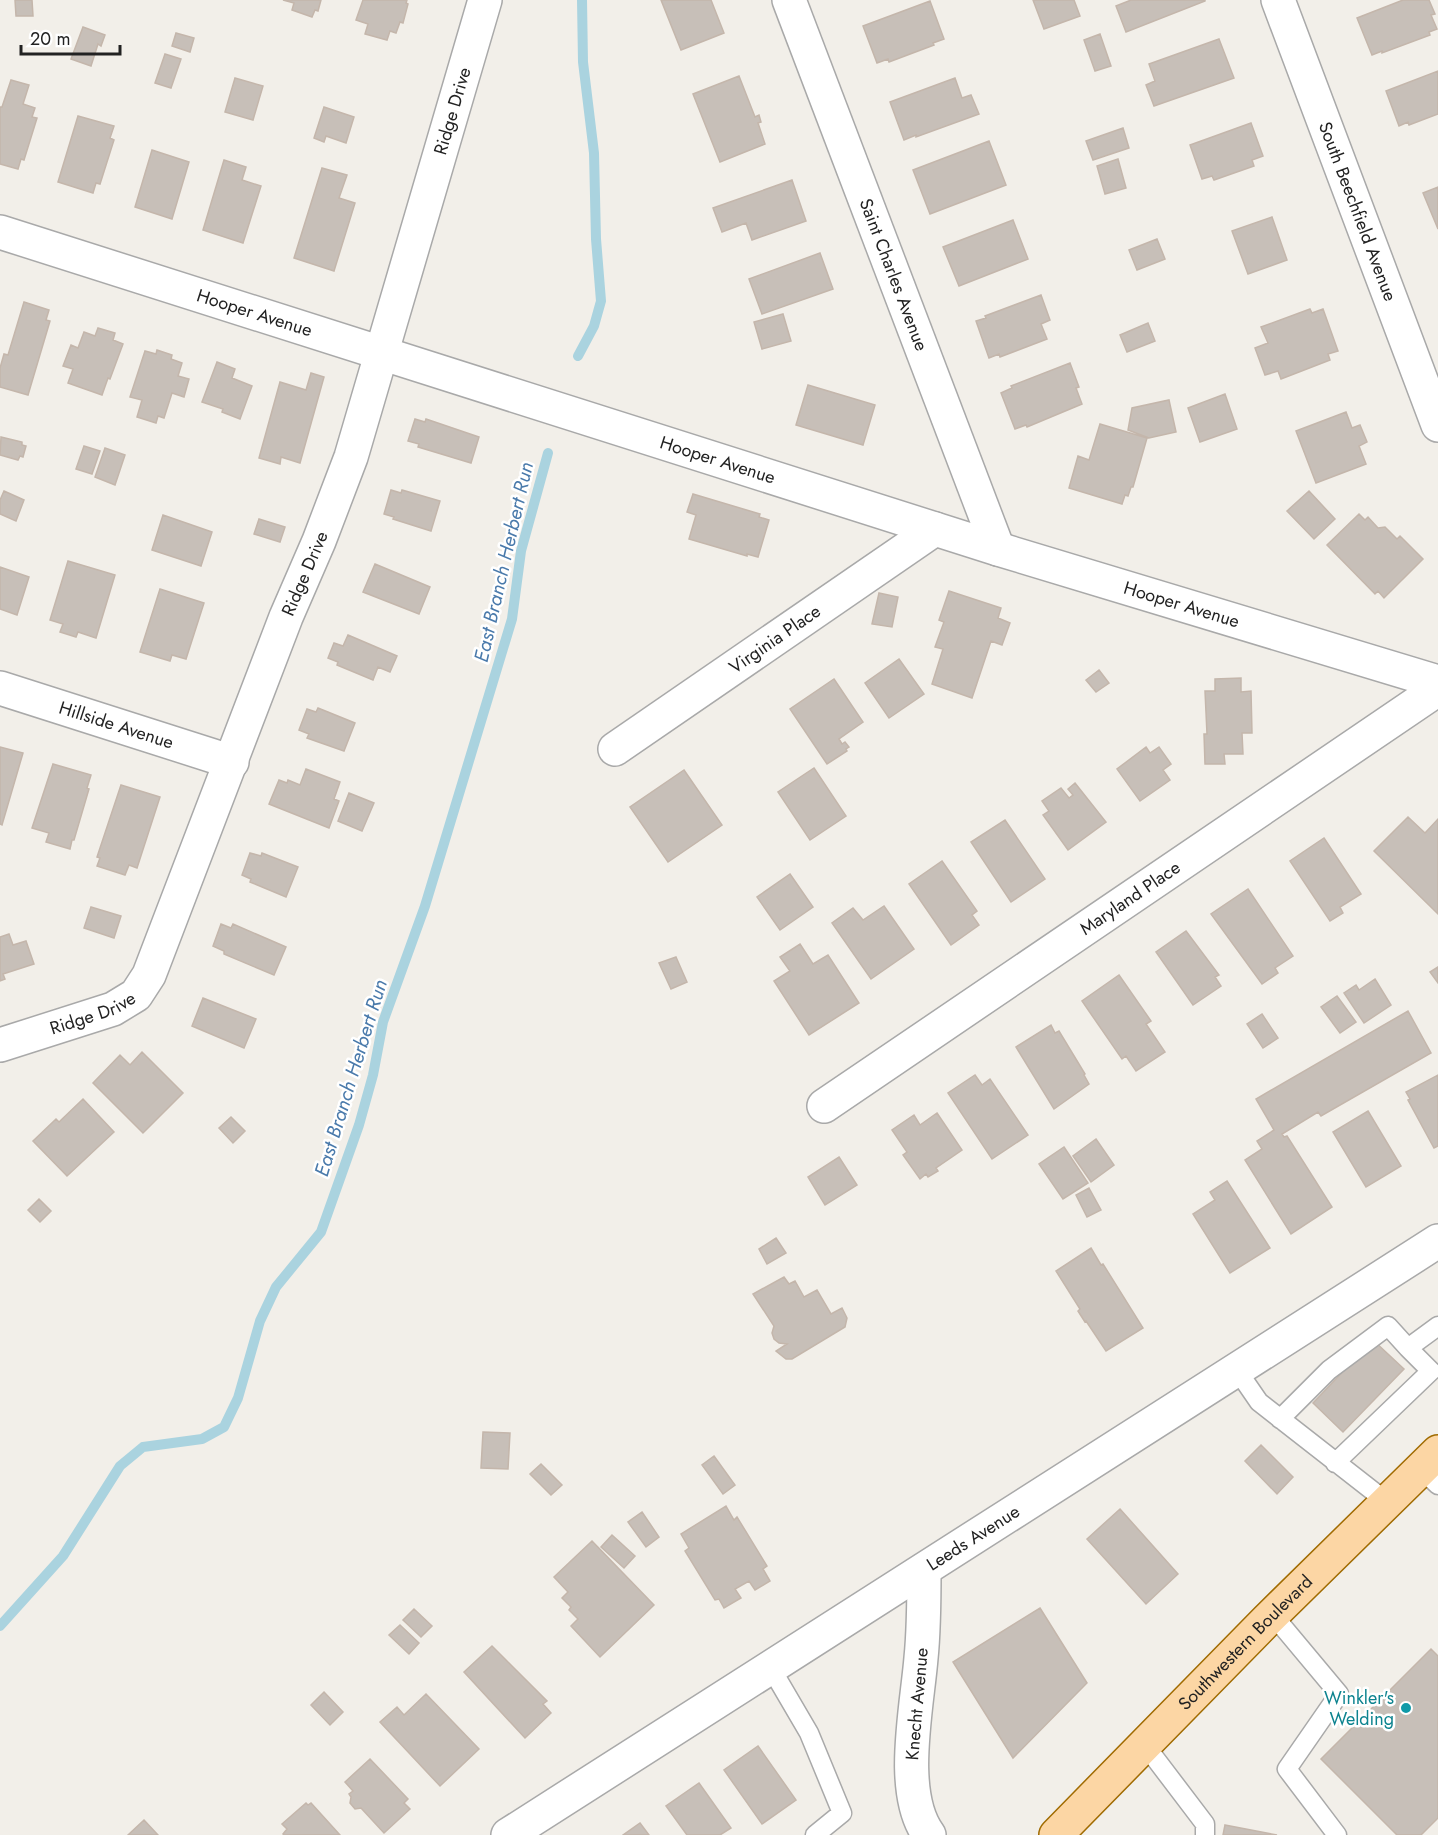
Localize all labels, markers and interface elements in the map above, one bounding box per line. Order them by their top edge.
scale bar [21,18,120,56]
text: 20 m [30,26,70,52]
street label: Ridge Drive [427,64,478,158]
street label: South Beechfield Avenue [1312,118,1403,305]
street label: Saint Charles Avenue [853,195,934,355]
street label: Hooper Avenue [193,282,315,343]
street label: Hooper Avenue [657,429,779,490]
water label: East Branch Herbert Run [467,459,541,665]
street label: Ridge Drive [275,528,335,620]
street label: Hooper Avenue [1121,575,1243,634]
street label: Virginia Place [724,598,826,680]
street label: Hillside Avenue [56,695,177,756]
street label: Maryland Place [1075,855,1186,942]
water label: East Branch Herbert Run [307,976,395,1180]
street label: Ridge Drive [47,985,141,1041]
street label: Leeds Avenue [922,1498,1025,1577]
street label: Southwestern Boulevard [1172,1569,1319,1716]
street label: Knecht Avenue [899,1647,935,1761]
place label: Winkler's Welding [1324,1685,1394,1732]
marker: Winkler's Welding [1399,1701,1413,1715]

